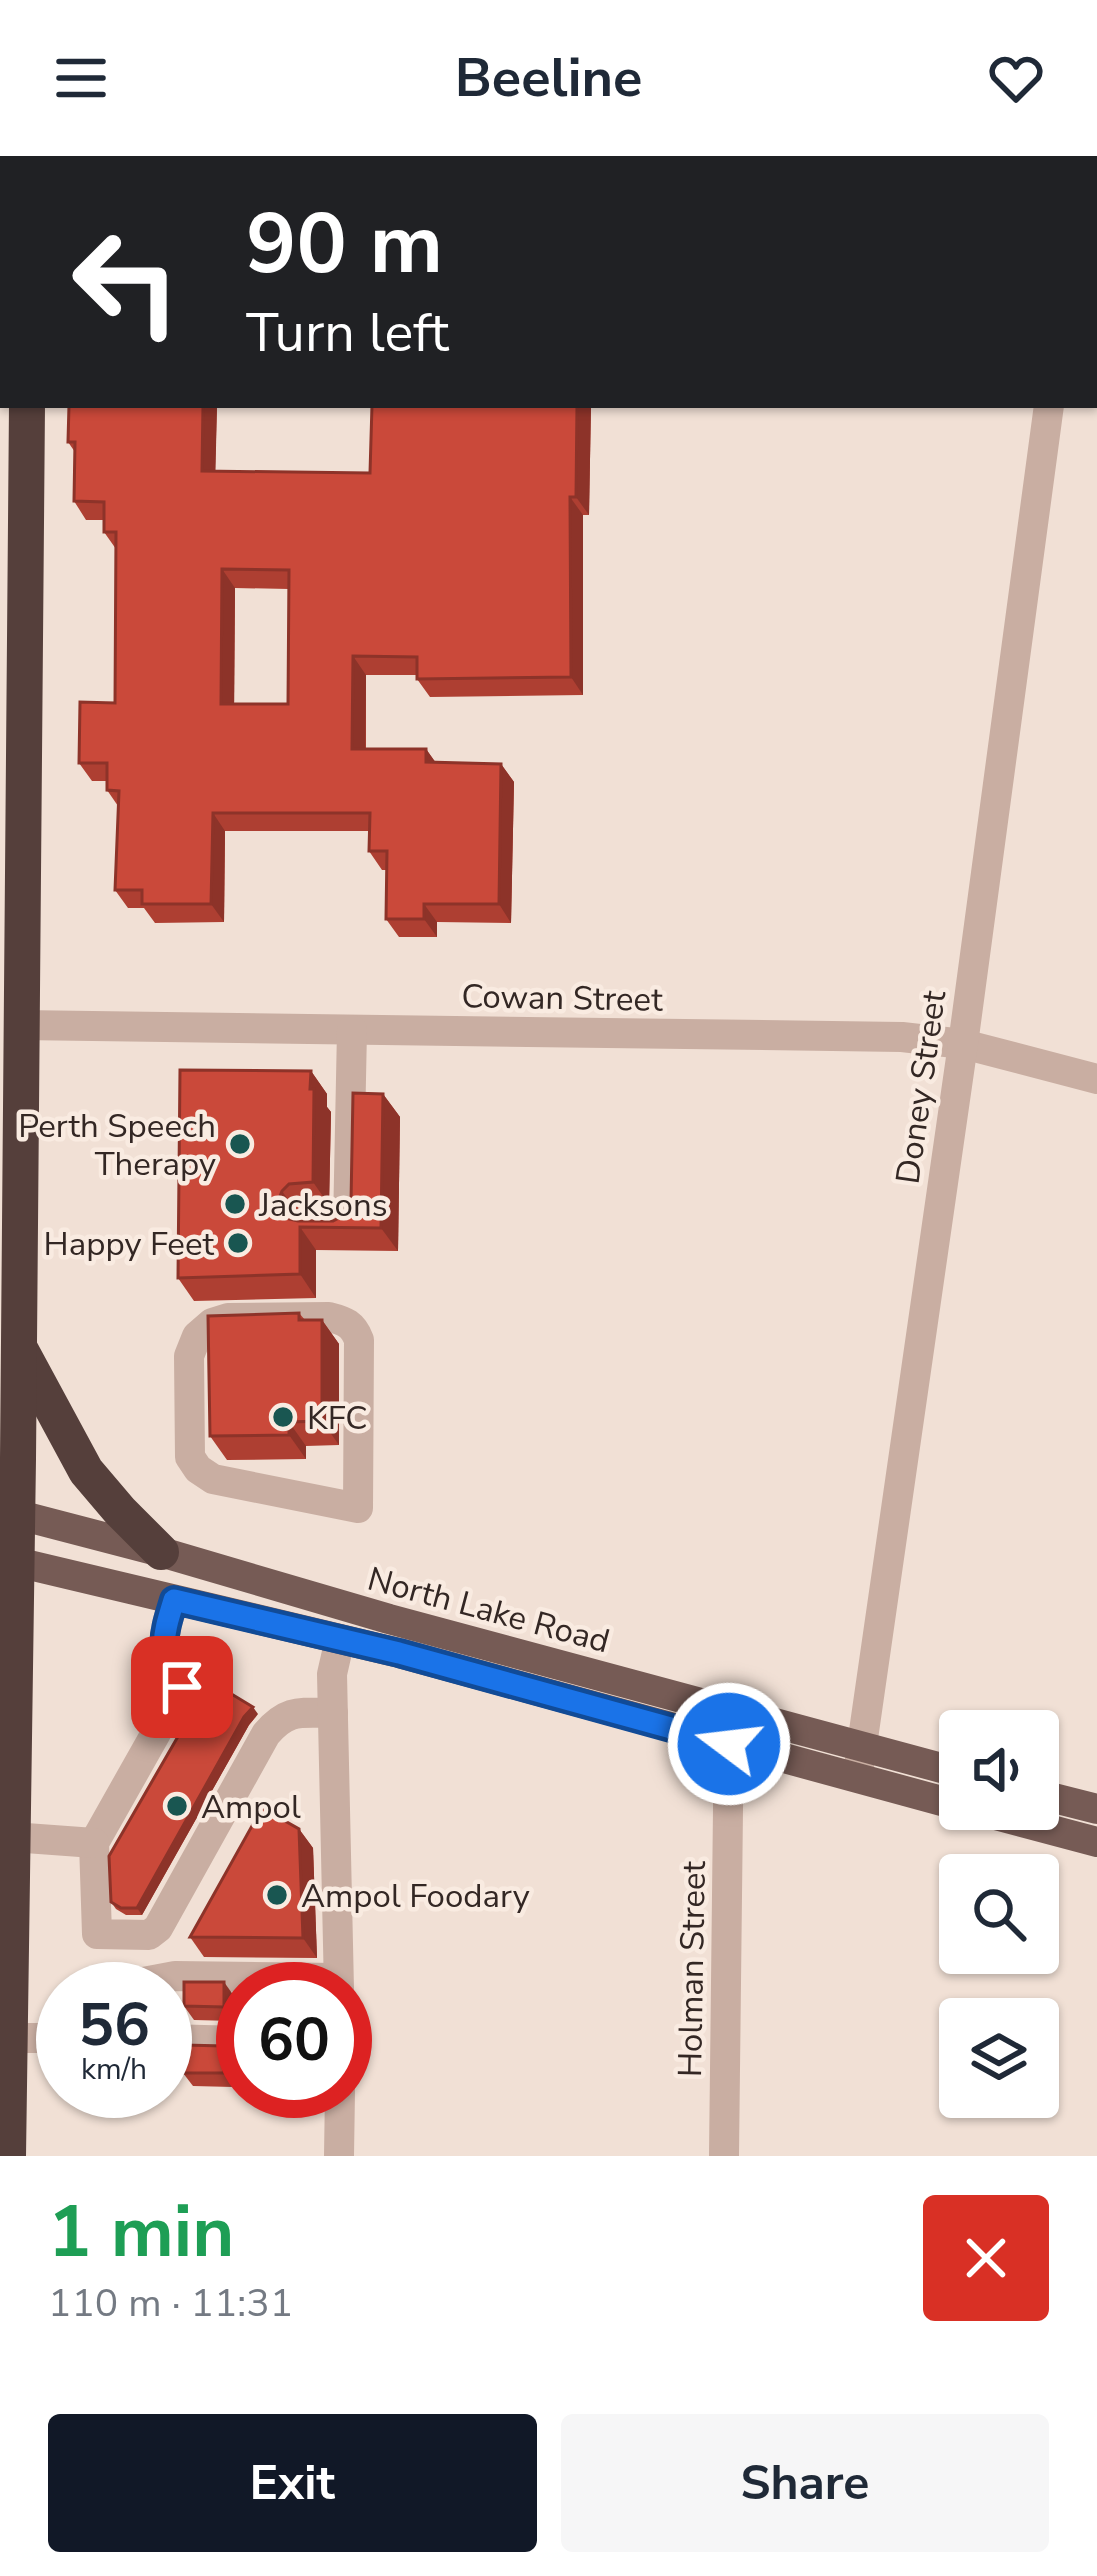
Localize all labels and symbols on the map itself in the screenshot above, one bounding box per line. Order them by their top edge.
street label: Cowan Street [461,974,663,1023]
street label: Doney Street [886,987,957,1187]
place label: Perth Speech Therapy [18,1104,216,1187]
marker: Perth Speech Therapy [227,1131,253,1157]
place label: Jacksons [258,1183,388,1228]
marker: Jacksons [222,1191,248,1217]
place label: Happy Feet [44,1222,214,1267]
marker: Happy Feet [225,1230,251,1256]
place label: KFC [307,1396,367,1441]
marker: KFC [270,1404,296,1430]
street label: North Lake Road [363,1557,614,1664]
pin [131,1636,233,1738]
position arrow [666,1681,792,1807]
place label: Ampol [201,1785,301,1830]
marker: Ampol [164,1793,190,1819]
street label: Holman Street [668,1860,717,2078]
place label: Ampol Foodary [301,1874,530,1919]
marker: Ampol Foodary [264,1882,290,1908]
speed limit sign: 60 [216,1962,372,2118]

